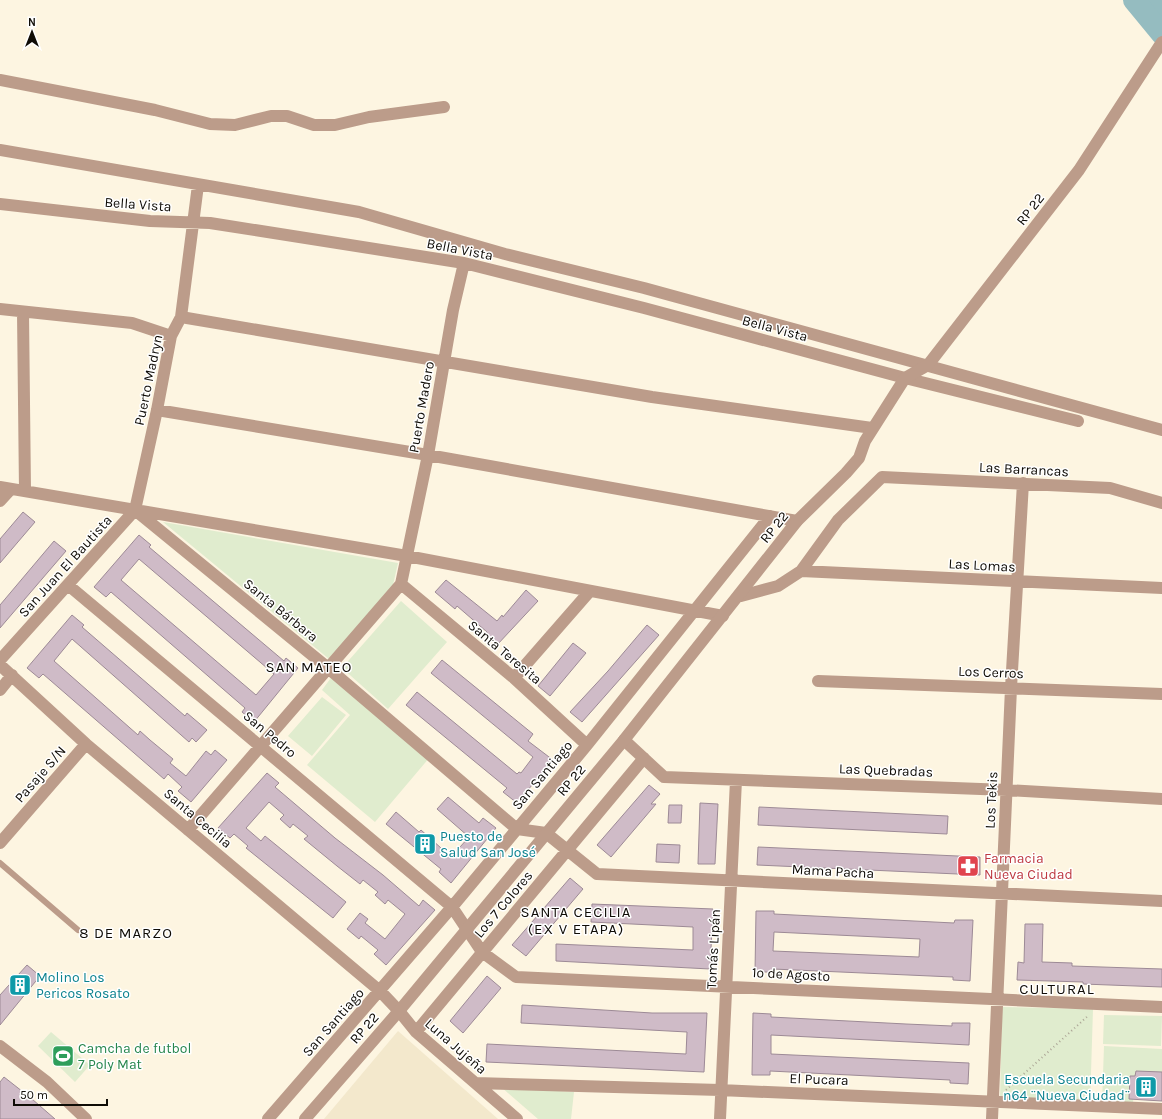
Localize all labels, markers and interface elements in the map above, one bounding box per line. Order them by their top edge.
north arrow [12,12,52,52]
text: N [28,16,36,29]
street label: RP 22 [1013,190,1048,229]
street label: Bella Vista [104,194,172,215]
street label: Bella Vista [425,235,494,264]
street label: Bella Vista [740,312,809,345]
street label: Puerto Madryn [131,333,166,427]
street label: Puerto Madero [405,360,438,454]
street label: Las Barrancas [979,459,1069,480]
street label: RP 22 [756,508,792,547]
street label: San Juan El Bautista [15,512,116,621]
street label: Las Lomas [948,555,1016,576]
street label: Santa Bárbara [240,575,321,646]
street label: Santa Teresita [464,617,545,688]
district label: SAN MATEO [266,658,352,676]
street label: Los Cerros [958,663,1024,682]
street label: San Pedro [240,707,300,761]
street label: San Santiago [508,737,576,813]
street label: Pasaje S/N [11,743,70,806]
street label: Las Quebradas [839,760,933,781]
street label: RP 22 [553,761,589,800]
street label: Los Tekis [982,771,1001,829]
street label: Santa Cecilia [160,785,235,852]
place label: Puesto de Salud San José [440,828,536,861]
building icon: Puesto de Salud San José [412,831,438,857]
place label: Farmacia Nueva Ciudad [984,850,1073,883]
pharmacy icon: Farmacia Nueva Ciudad [955,853,981,879]
street label: Mama Pacha [791,861,875,882]
street label: Los 7 Colores [470,867,536,941]
district label: SANTA CECILIA (EX V ETAPA) [521,903,631,938]
street label: Tomás Lipán [703,909,724,989]
district label: 8 DE MARZO [79,924,173,942]
street label: 1º de Agosto [751,964,831,985]
place label: Molino Los Pericos Rosato [36,969,130,1002]
building icon: Molino Los Pericos Rosato [7,972,33,998]
district label: CULTURAL [1019,980,1095,998]
street label: San Santiago [299,985,368,1060]
street label: RP 22 [346,1009,383,1047]
street label: Luna Jujeña [421,1015,490,1078]
place label: Camcha de futbol 7 Poly Mat [78,1040,191,1073]
sports icon: Camcha de futbol 7 Poly Mat [50,1043,76,1069]
street label: El Pucara [789,1070,849,1089]
place label: Escuela Secundaria n64 ¨Nueva Ciudad¨ [1003,1071,1130,1104]
building icon: Escuela Secundaria n64 ¨Nueva Ciudad¨ [1133,1074,1159,1100]
scale bar [14,1081,107,1107]
text: 50 m [20,1088,48,1102]

